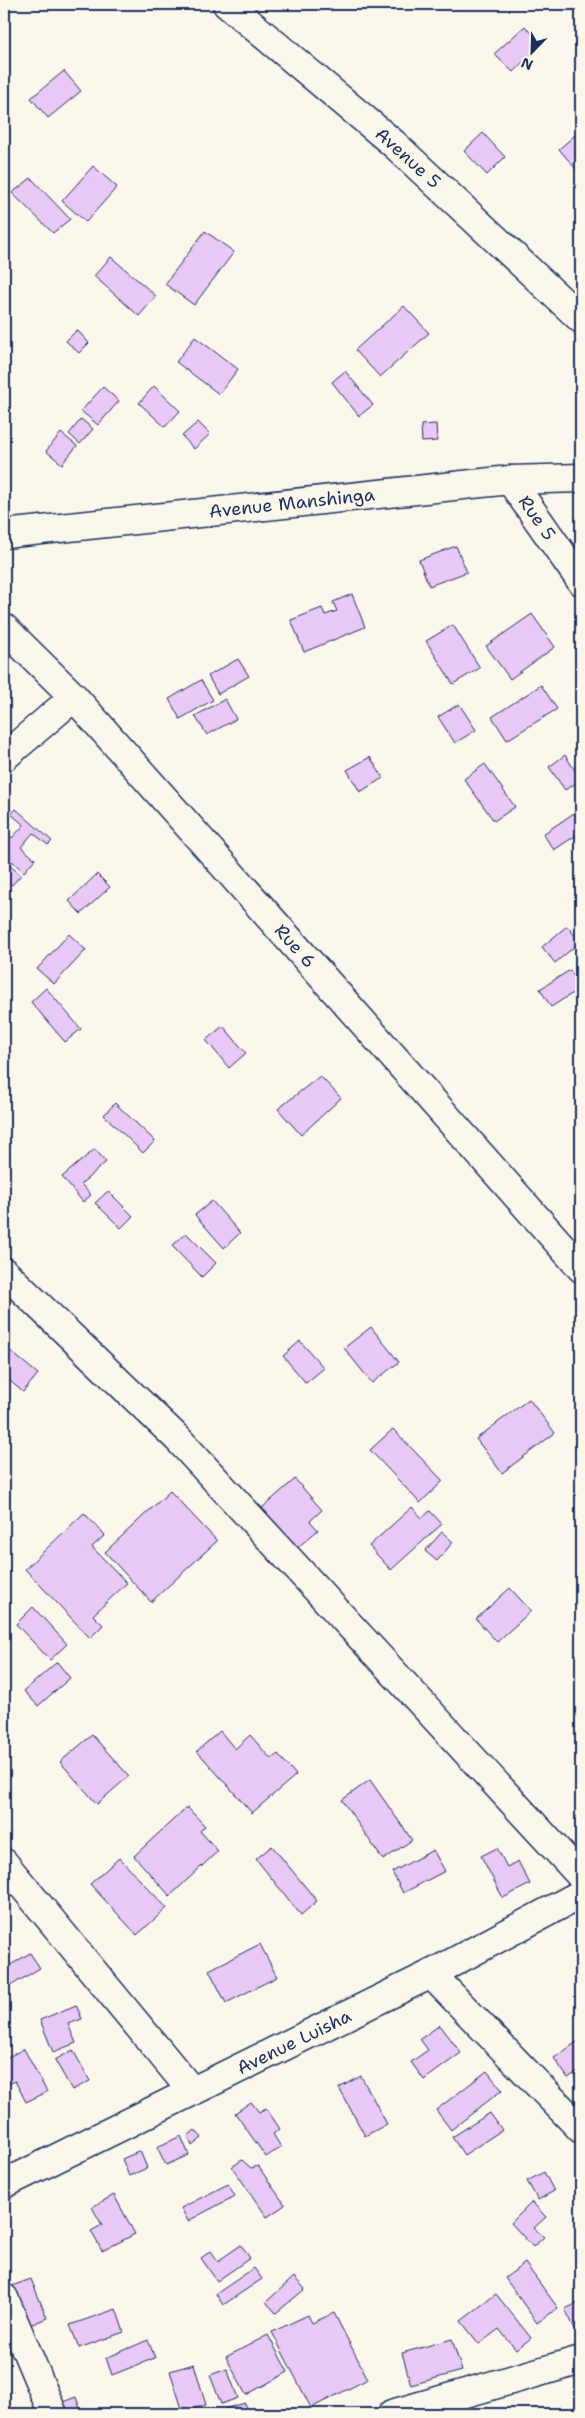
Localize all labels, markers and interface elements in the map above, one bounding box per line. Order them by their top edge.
north arrow [508,28,558,78]
text: N [518,54,536,74]
street label: Avenue 5 [370,122,446,194]
street label: Avenue Manshinga [208,482,376,524]
street label: Rue 5 [513,491,561,545]
street label: Rue 6 [269,919,321,973]
street label: Avenue Luisha [233,2004,355,2080]

